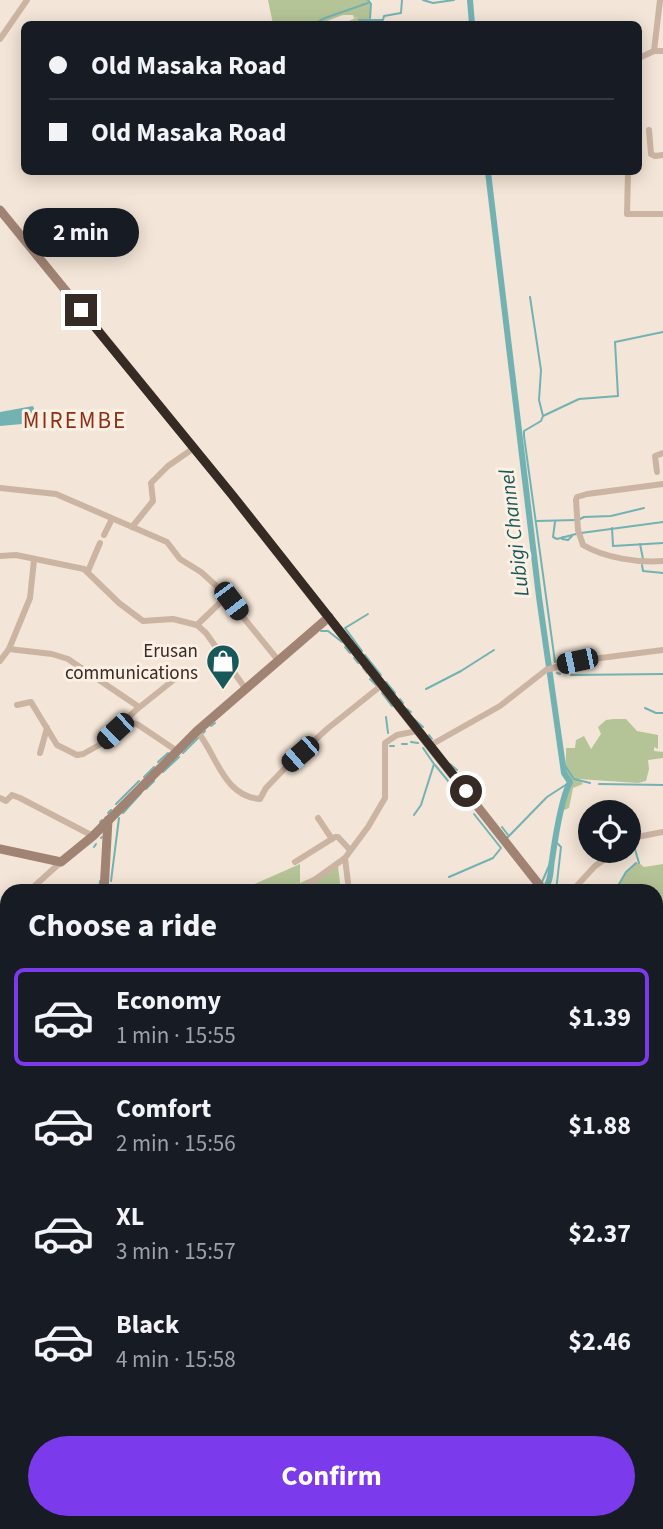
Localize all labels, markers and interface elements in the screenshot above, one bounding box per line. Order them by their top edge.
text: Old Masaka Road [91,47,286,84]
text: Old Masaka Road [91,114,286,151]
callout: 2 min [23,208,139,258]
text: 2 min [53,216,109,249]
route end [65,294,97,326]
district label: MIREMBE [23,404,127,437]
water label: Lubigi Channel [491,467,537,598]
car [210,578,253,624]
place label: Erusan communications [65,638,198,687]
shop icon: Erusan communications [204,642,242,691]
car [555,646,600,676]
car [93,709,138,753]
car [278,732,323,776]
route start [450,775,482,807]
map controls [578,800,641,863]
button: locate [578,800,641,863]
text: Choose a ride [28,903,217,949]
text: Economy [116,982,221,1019]
icon: car [32,986,95,1049]
text: $1.39 [568,999,631,1036]
text: 1 min · 15:55 [116,1019,236,1052]
text: Comfort [116,1090,211,1127]
icon: car [32,1094,95,1157]
text: $1.88 [568,1107,631,1144]
text: 2 min · 15:56 [116,1127,236,1160]
text: XL [116,1198,144,1235]
icon: car [32,1202,95,1265]
text: $2.37 [568,1215,631,1252]
text: 3 min · 15:57 [116,1235,236,1268]
text: Black [116,1306,179,1343]
icon: car [32,1310,95,1373]
text: $2.46 [568,1323,631,1360]
text: 4 min · 15:58 [116,1343,236,1376]
button: Confirm [28,1436,635,1516]

